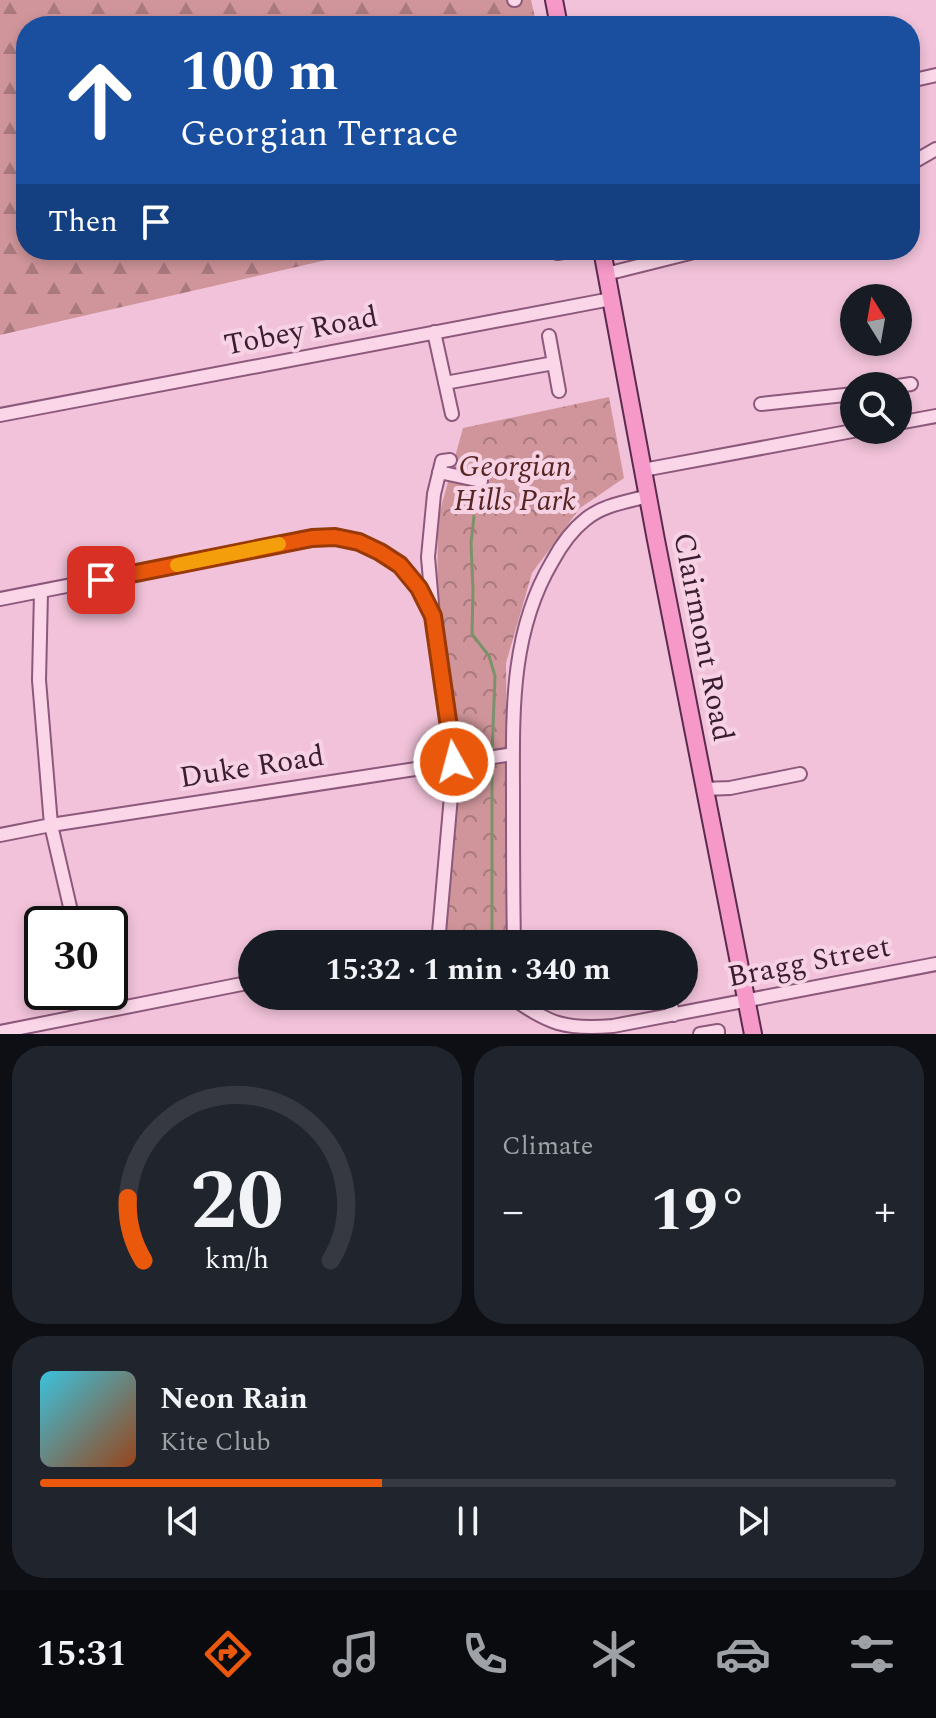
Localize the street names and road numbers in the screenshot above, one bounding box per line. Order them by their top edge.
street label: Tobey Road [220,294,382,368]
street label: Clairmont Road [660,529,746,745]
street label: Duke Road [176,733,328,801]
street label: Bragg Street [724,924,894,1000]

